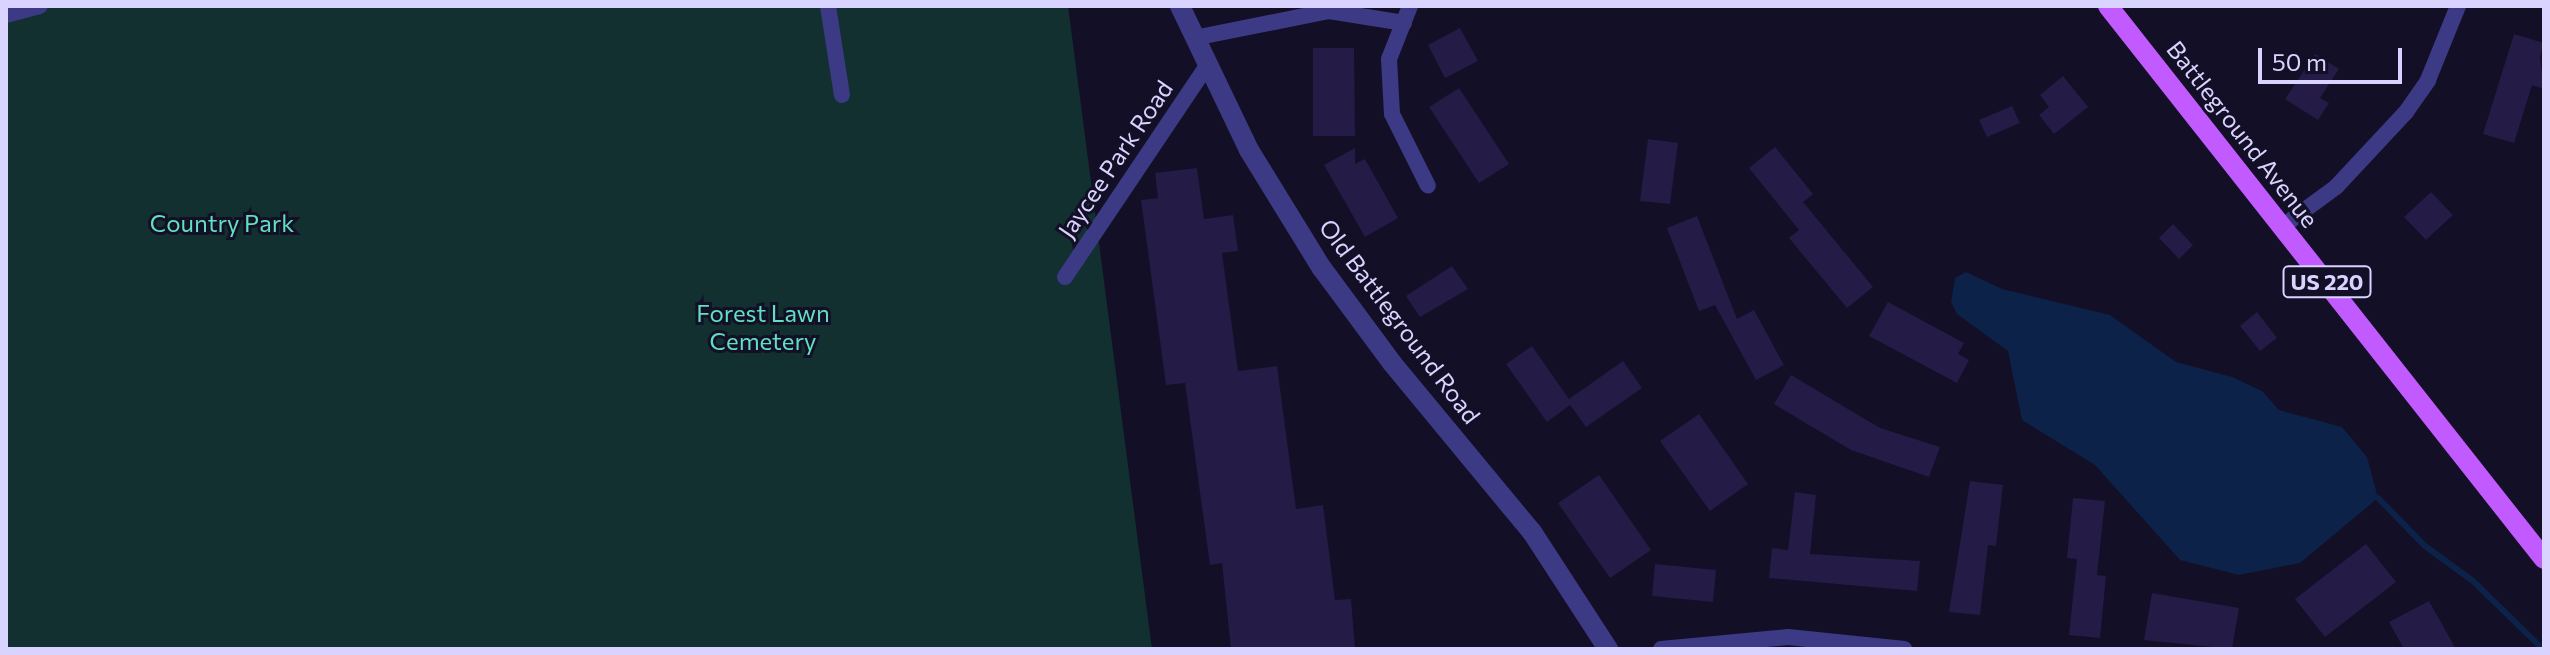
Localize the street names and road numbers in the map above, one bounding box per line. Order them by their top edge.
street label: Battleground Avenue [2161,35,2325,233]
street label: Jaycee Park Road [1052,75,1178,243]
street label: Old Battleground Road [1314,213,1486,429]
road number: US 220 [2281,264,2373,300]

